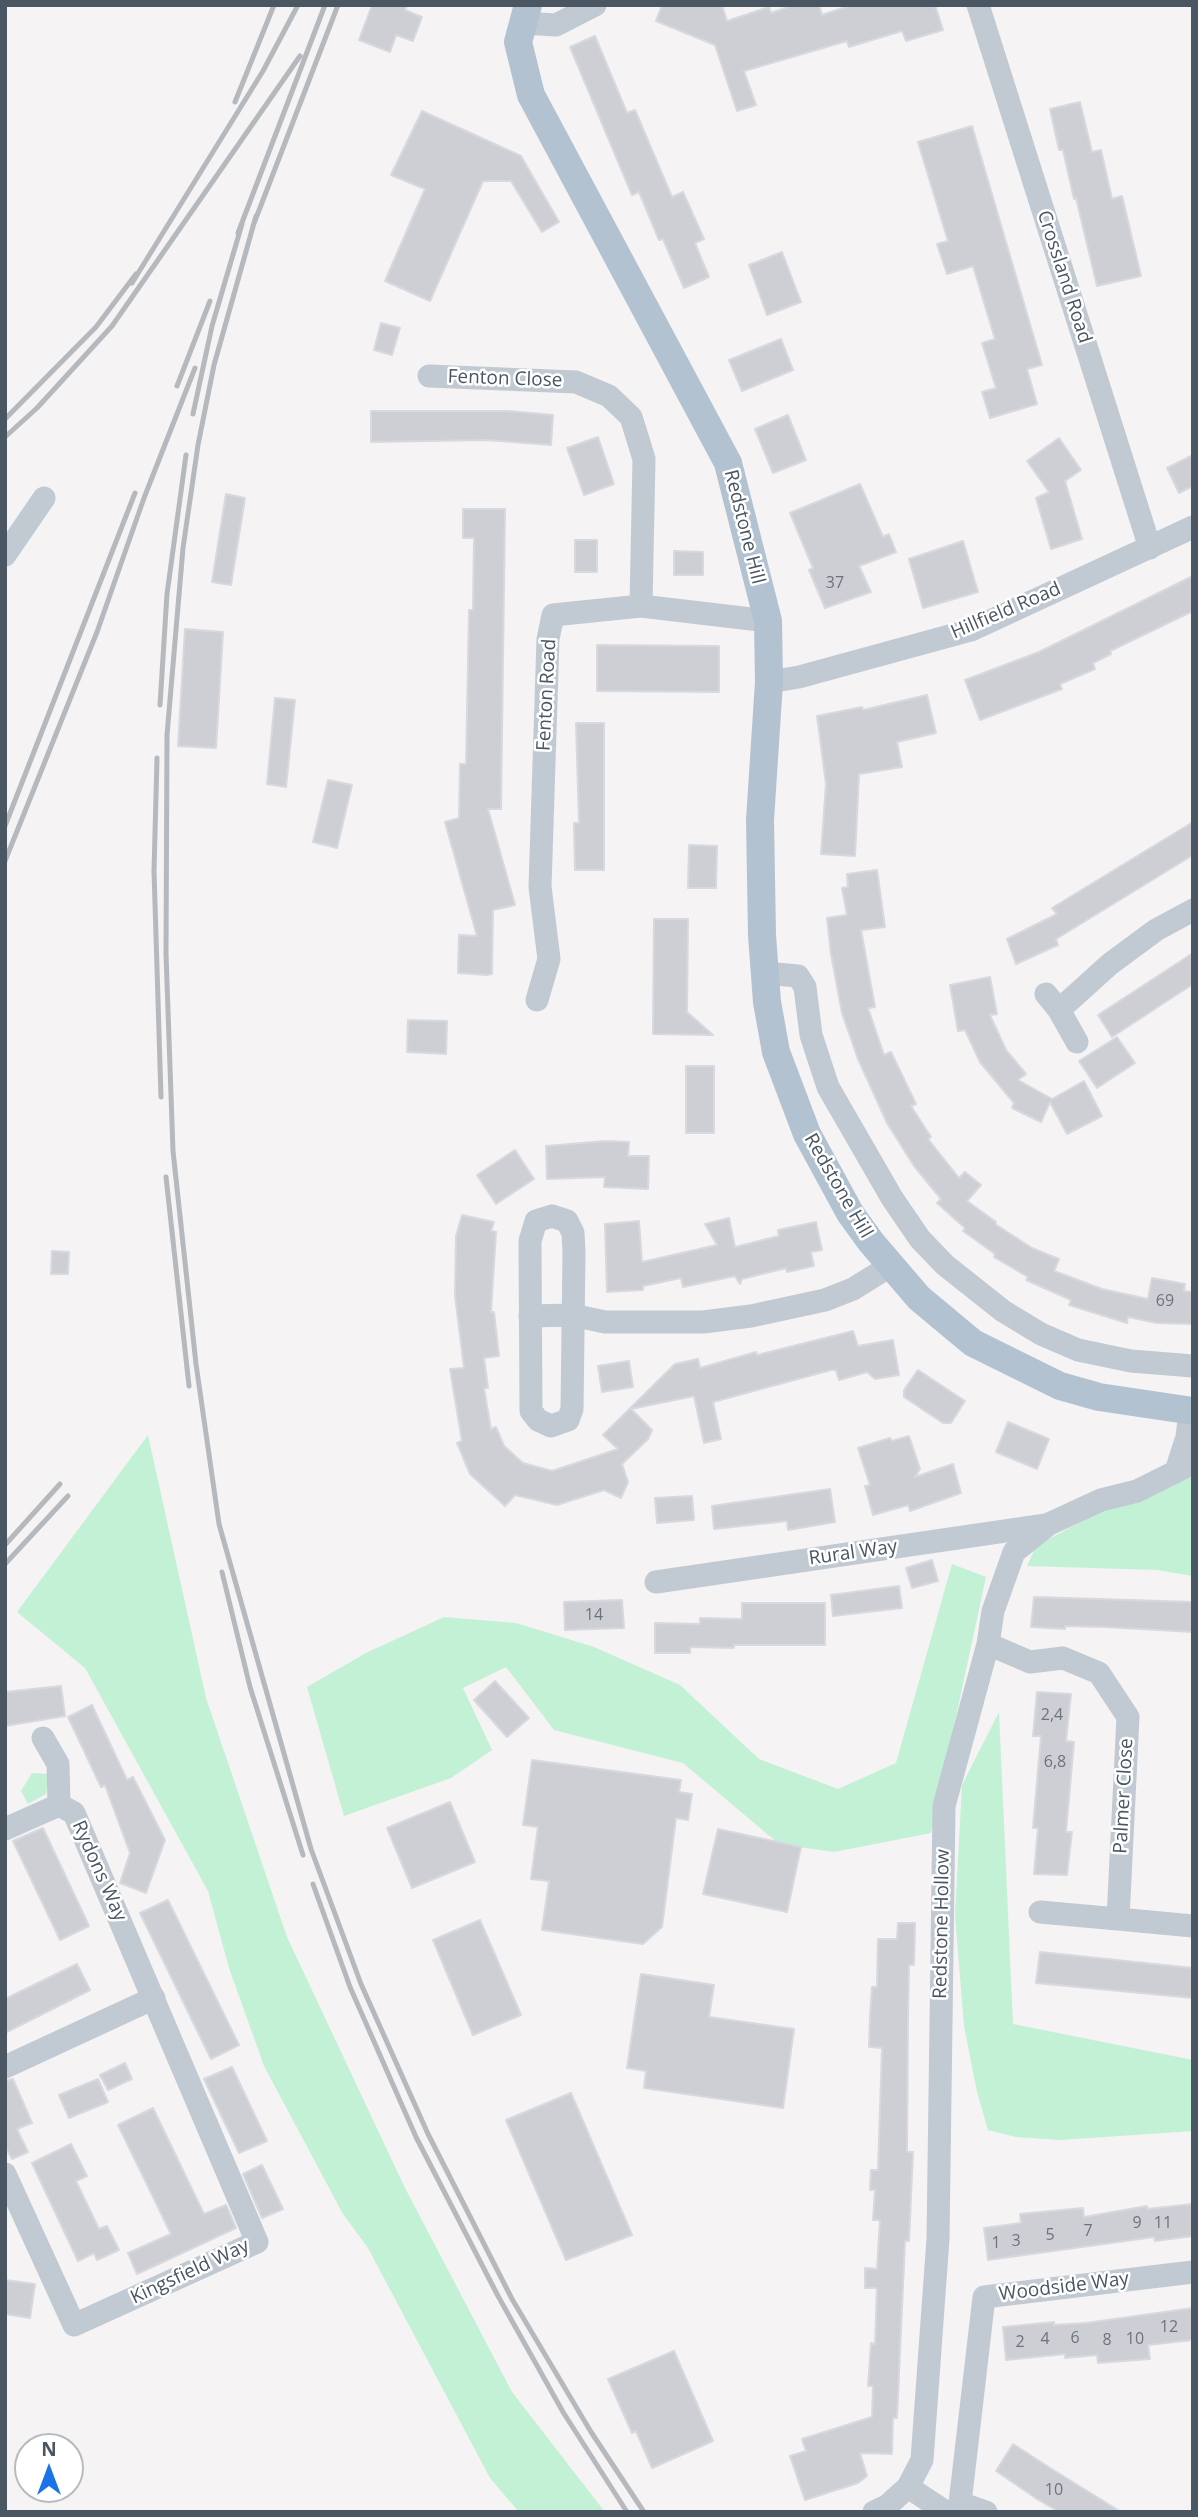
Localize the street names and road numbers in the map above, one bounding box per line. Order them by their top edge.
street label: Crossland Road [1032,208,1096,346]
street label: Fenton Close [447,366,563,392]
street label: Redstone Hill [719,468,769,586]
street label: Hillfield Road [948,578,1064,644]
street label: Fenton Road [533,638,561,752]
street label: Redstone Hill [799,1130,877,1242]
street label: Rural Way [807,1536,899,1570]
street label: Palmer Close [1110,1738,1138,1854]
street label: Rydons Way [67,1817,131,1925]
street label: Redstone Hollow [929,1849,955,1999]
street label: Kingsfield Way [127,2235,253,2309]
street label: Woodside Way [998,2268,1130,2306]

